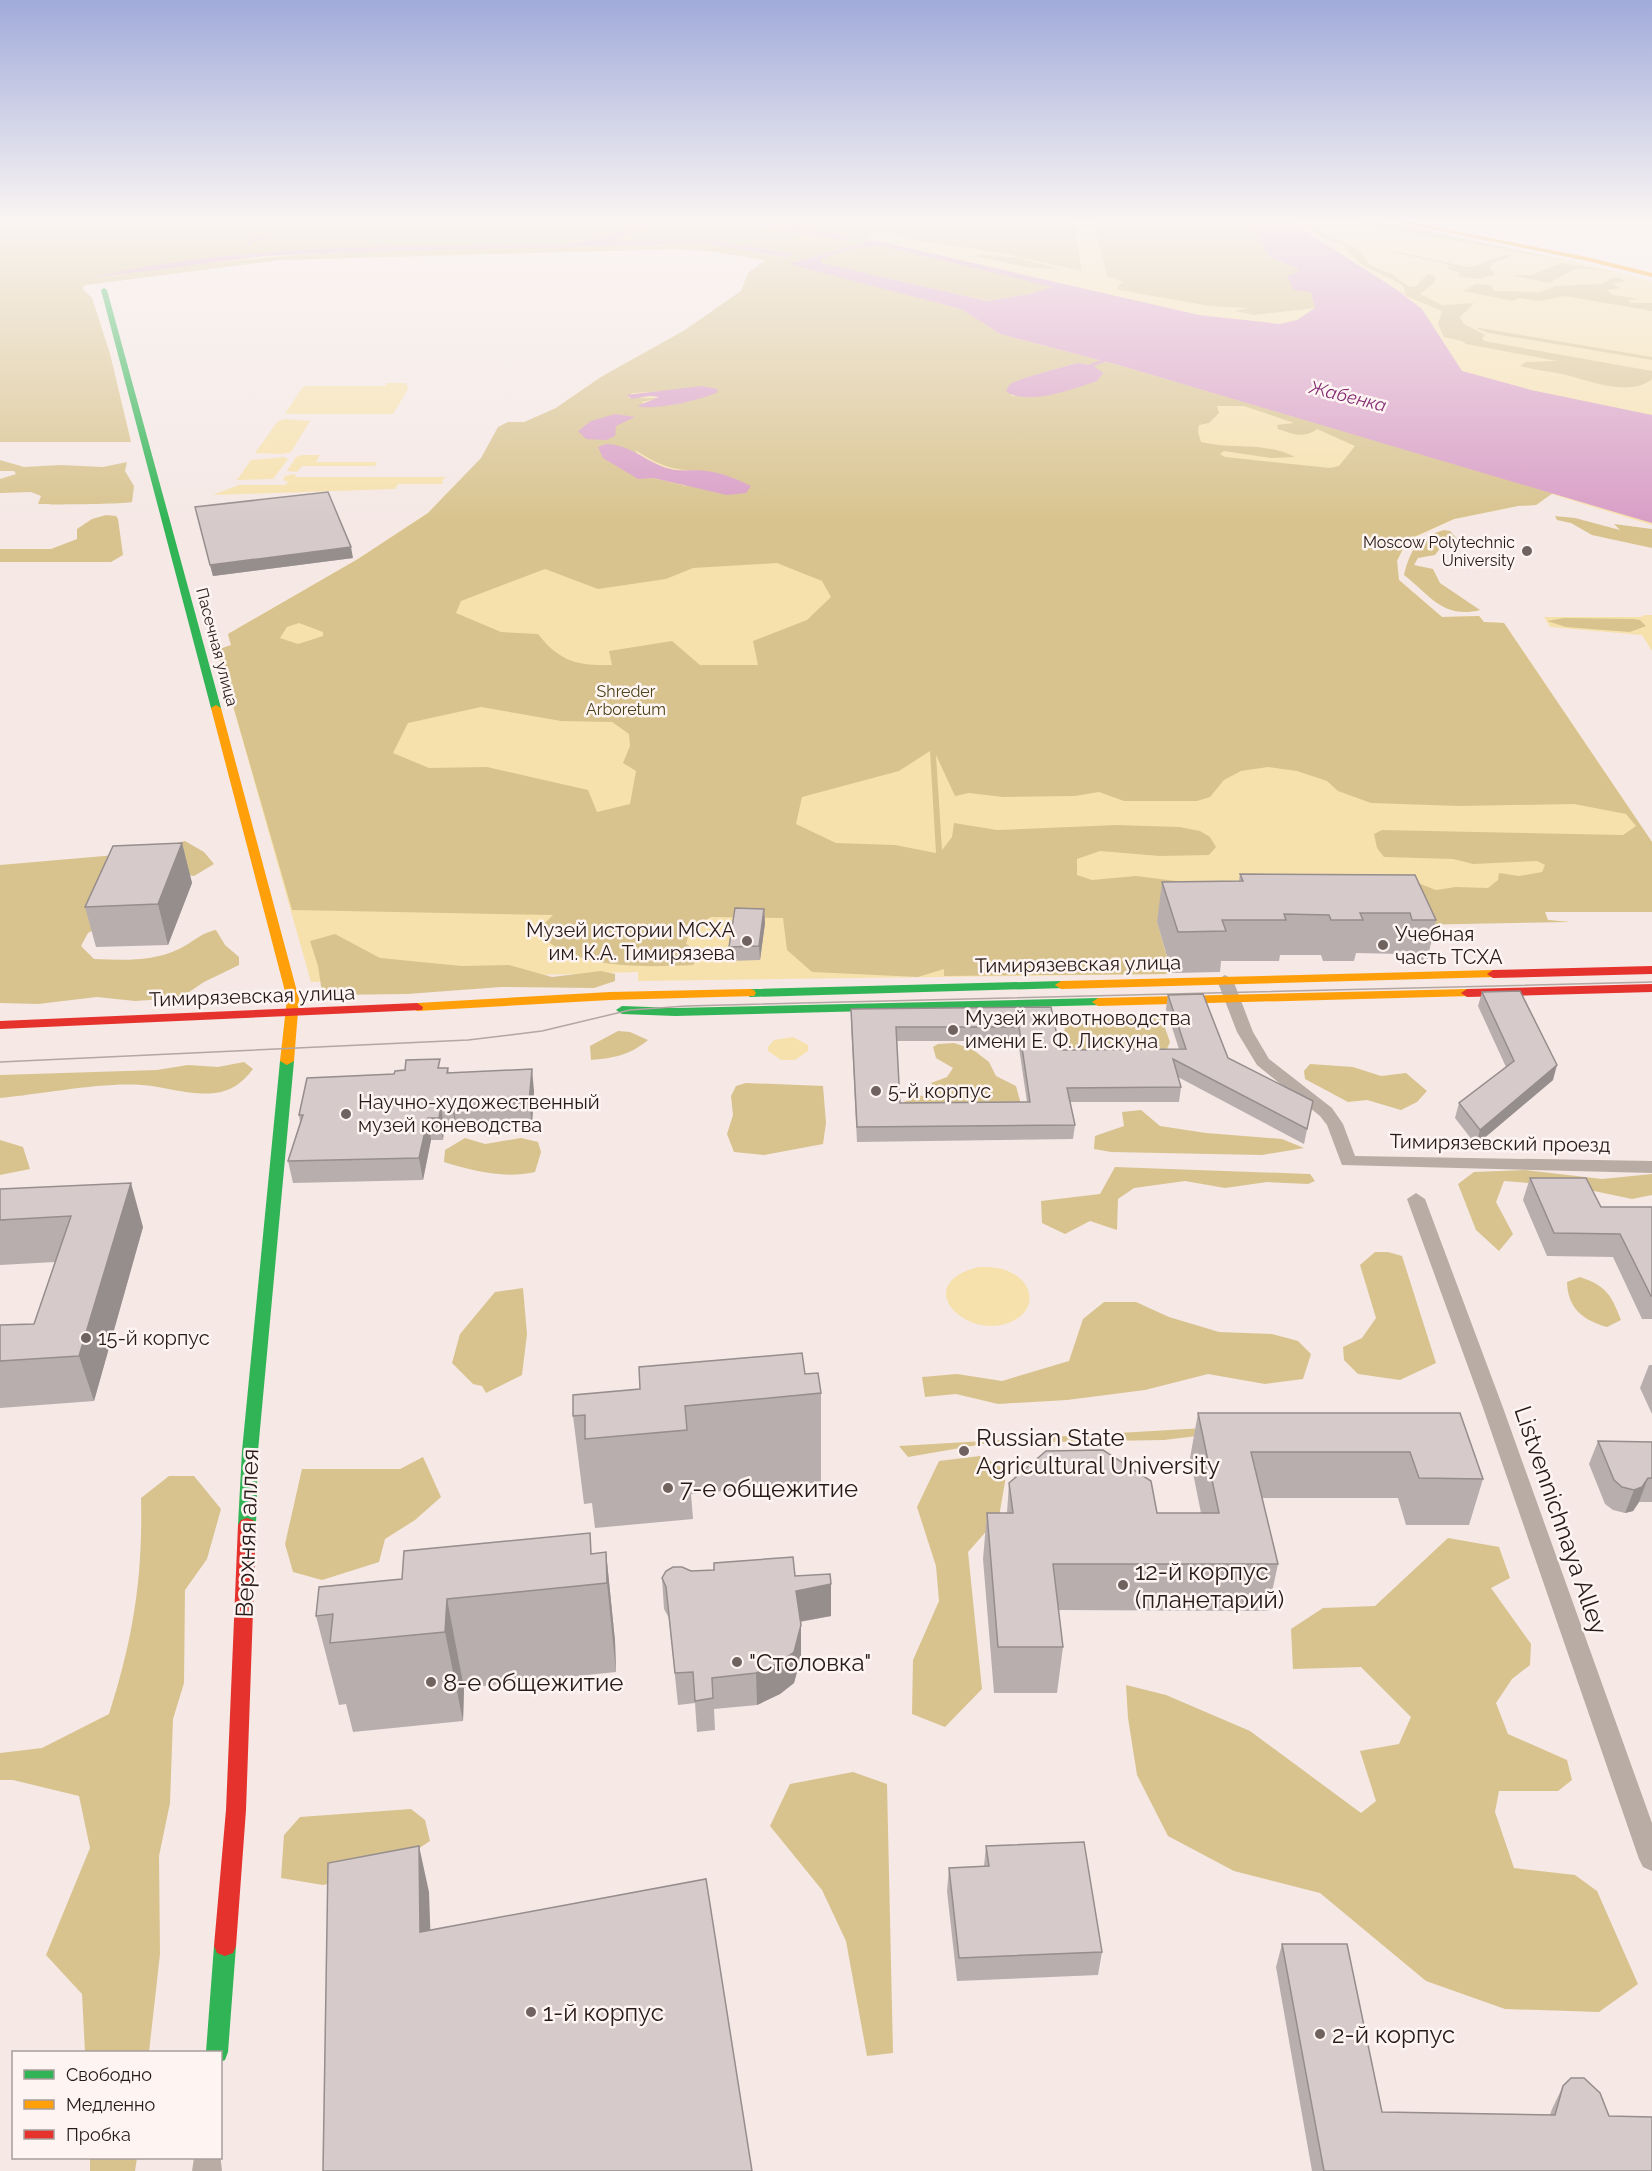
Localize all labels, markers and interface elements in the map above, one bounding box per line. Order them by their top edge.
water label: Жабенка [1306,376,1389,416]
place label: Moscow Polytechnic University [1363,533,1515,570]
marker: Moscow Polytechnic University [1520,544,1534,558]
street label: Пасечная улица [192,586,242,708]
park label: Shreder Arboretum [586,682,666,719]
place label: Музей истории МСХА им. К.А. Тимирязева [526,918,735,965]
place label: Учебная часть ТСХА [1395,922,1503,969]
marker: Музей истории МСХА им. К.А. Тимирязева [740,934,754,948]
marker: Учебная часть ТСХА [1376,938,1390,952]
street label: Тимирязевская улица [975,950,1181,978]
street label: Тимирязевская улица [149,980,355,1012]
place label: Музей животноводства имени Е. Ф. Лискуна [965,1006,1191,1053]
marker: Музей животноводства имени Е. Ф. Лискуна [946,1023,960,1037]
place label: 5-й корпус [888,1079,991,1103]
marker: 5-й корпус [869,1084,883,1098]
place label: Научно-художественный музей коневодства [358,1090,600,1137]
marker: Научно-художественный музей коневодства [339,1107,353,1121]
street label: Тимирязевский проезд [1389,1129,1611,1157]
place label: 15-й корпус [98,1326,210,1350]
marker: 15-й корпус [79,1331,93,1345]
street label: Listvennichnaya Alley [1508,1402,1614,1638]
place label: Russian State Agricultural University [976,1423,1220,1480]
marker: Russian State Agricultural University [957,1444,971,1458]
street label: Верхняя аллея [230,1448,264,1618]
place label: 7-е общежитие [680,1474,858,1503]
marker: 7-е общежитие [661,1481,675,1495]
place label: 12-й корпус (планетарий) [1135,1557,1284,1614]
marker: 12-й корпус (планетарий) [1116,1578,1130,1592]
place label: "Столовка" [749,1648,871,1677]
marker: "Столовка" [730,1655,744,1669]
place label: 8-е общежитие [443,1668,623,1697]
marker: 8-е общежитие [424,1675,438,1689]
place label: 1-й корпус [543,1998,664,2027]
marker: 1-й корпус [524,2005,538,2019]
place label: 2-й корпус [1332,2020,1455,2049]
marker: 2-й корпус [1313,2027,1327,2041]
legend [12,2051,222,2159]
text: Свободно [66,2064,152,2085]
text: Медленно [66,2094,155,2115]
text: Пробка [66,2124,131,2145]

